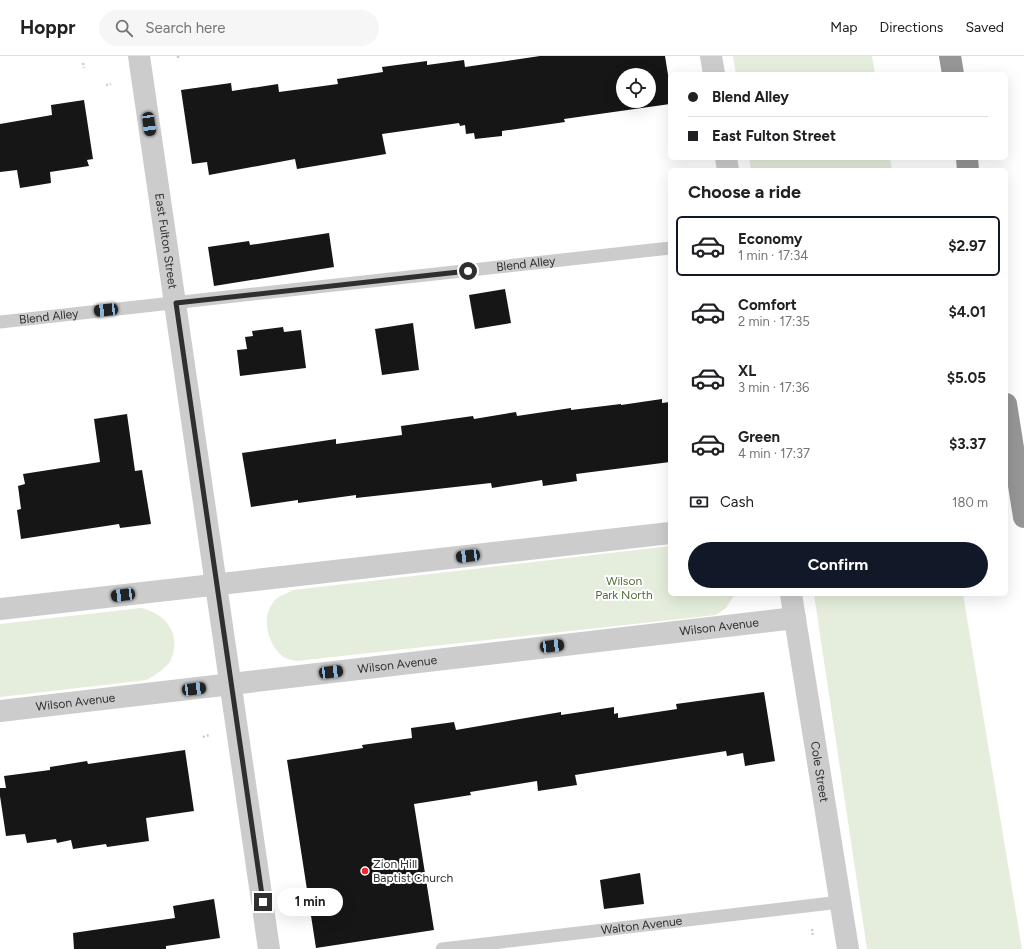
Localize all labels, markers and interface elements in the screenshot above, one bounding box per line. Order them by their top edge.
search box [99,10,379,46]
text: Hoppr [20,16,75,39]
icon: search [113,17,135,39]
text: Search here [145,19,225,37]
text: Map [830,19,858,36]
text: Directions [880,19,943,36]
text: Saved [965,19,1004,36]
map controls [616,68,656,108]
button: locate [616,68,656,108]
text: Blend Alley [712,88,789,106]
car [141,111,157,137]
text: East Fulton Street [712,127,836,145]
text: Choose a ride [688,181,801,203]
street label: East Fulton Street [152,192,180,290]
icon: car [690,228,726,264]
text: Economy [738,230,803,248]
text: $2.97 [948,237,986,255]
text: 1 min · 17:34 [738,248,808,263]
street label: Blend Alley [496,254,557,274]
route start [459,262,477,280]
icon: car [690,294,726,330]
text: Comfort [738,296,797,314]
car [93,303,119,317]
text: $4.01 [948,303,986,321]
street label: Blend Alley [18,306,80,327]
text: 2 min · 17:35 [738,314,810,329]
icon: car [690,360,726,396]
text: XL [738,362,756,380]
text: $5.05 [947,369,986,387]
text: 3 min · 17:36 [738,380,809,395]
icon: car [690,426,726,462]
text: Green [738,428,780,446]
text: $3.37 [949,435,986,453]
text: 4 min · 17:37 [738,446,810,461]
icon: cash [688,491,710,513]
text: Cash [720,493,754,511]
text: 180 m [952,495,988,510]
button: Confirm [688,542,988,588]
car [455,549,481,563]
park label: Wilson Park North [595,574,653,602]
car [110,588,136,602]
street label: Wilson Avenue [679,615,760,638]
car [539,639,565,653]
street label: Wilson Avenue [357,653,438,676]
car [318,665,344,679]
car [181,682,207,696]
street label: Wilson Avenue [35,691,116,714]
street label: Cole Street [808,740,831,804]
place label: Zion Hill Baptist Church [373,857,454,885]
marker: Zion Hill Baptist Church [360,866,370,876]
callout: 1 min [277,888,343,916]
route end [254,893,272,911]
text: 1 min [295,894,325,909]
street label: Walton Avenue [600,914,683,937]

